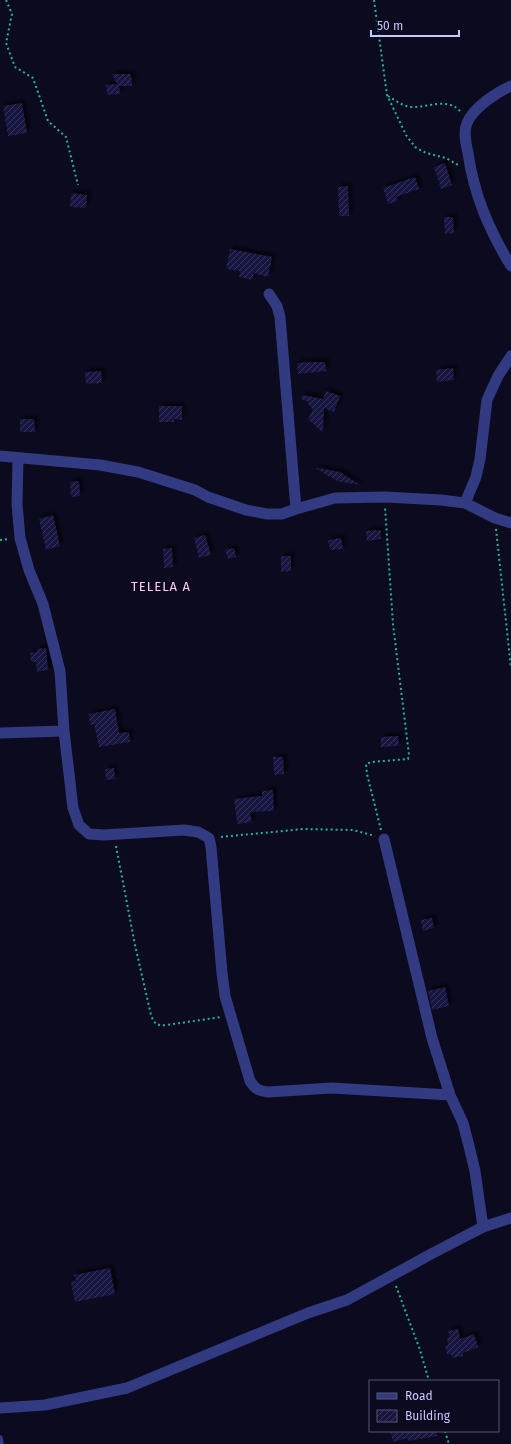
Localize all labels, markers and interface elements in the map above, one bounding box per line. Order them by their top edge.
scale bar [371,12,459,38]
text: 50 m [377,19,403,33]
district label: TELELA A [131,579,191,594]
legend [369,1380,499,1432]
text: Road [405,1389,433,1403]
text: Building [405,1409,451,1423]

